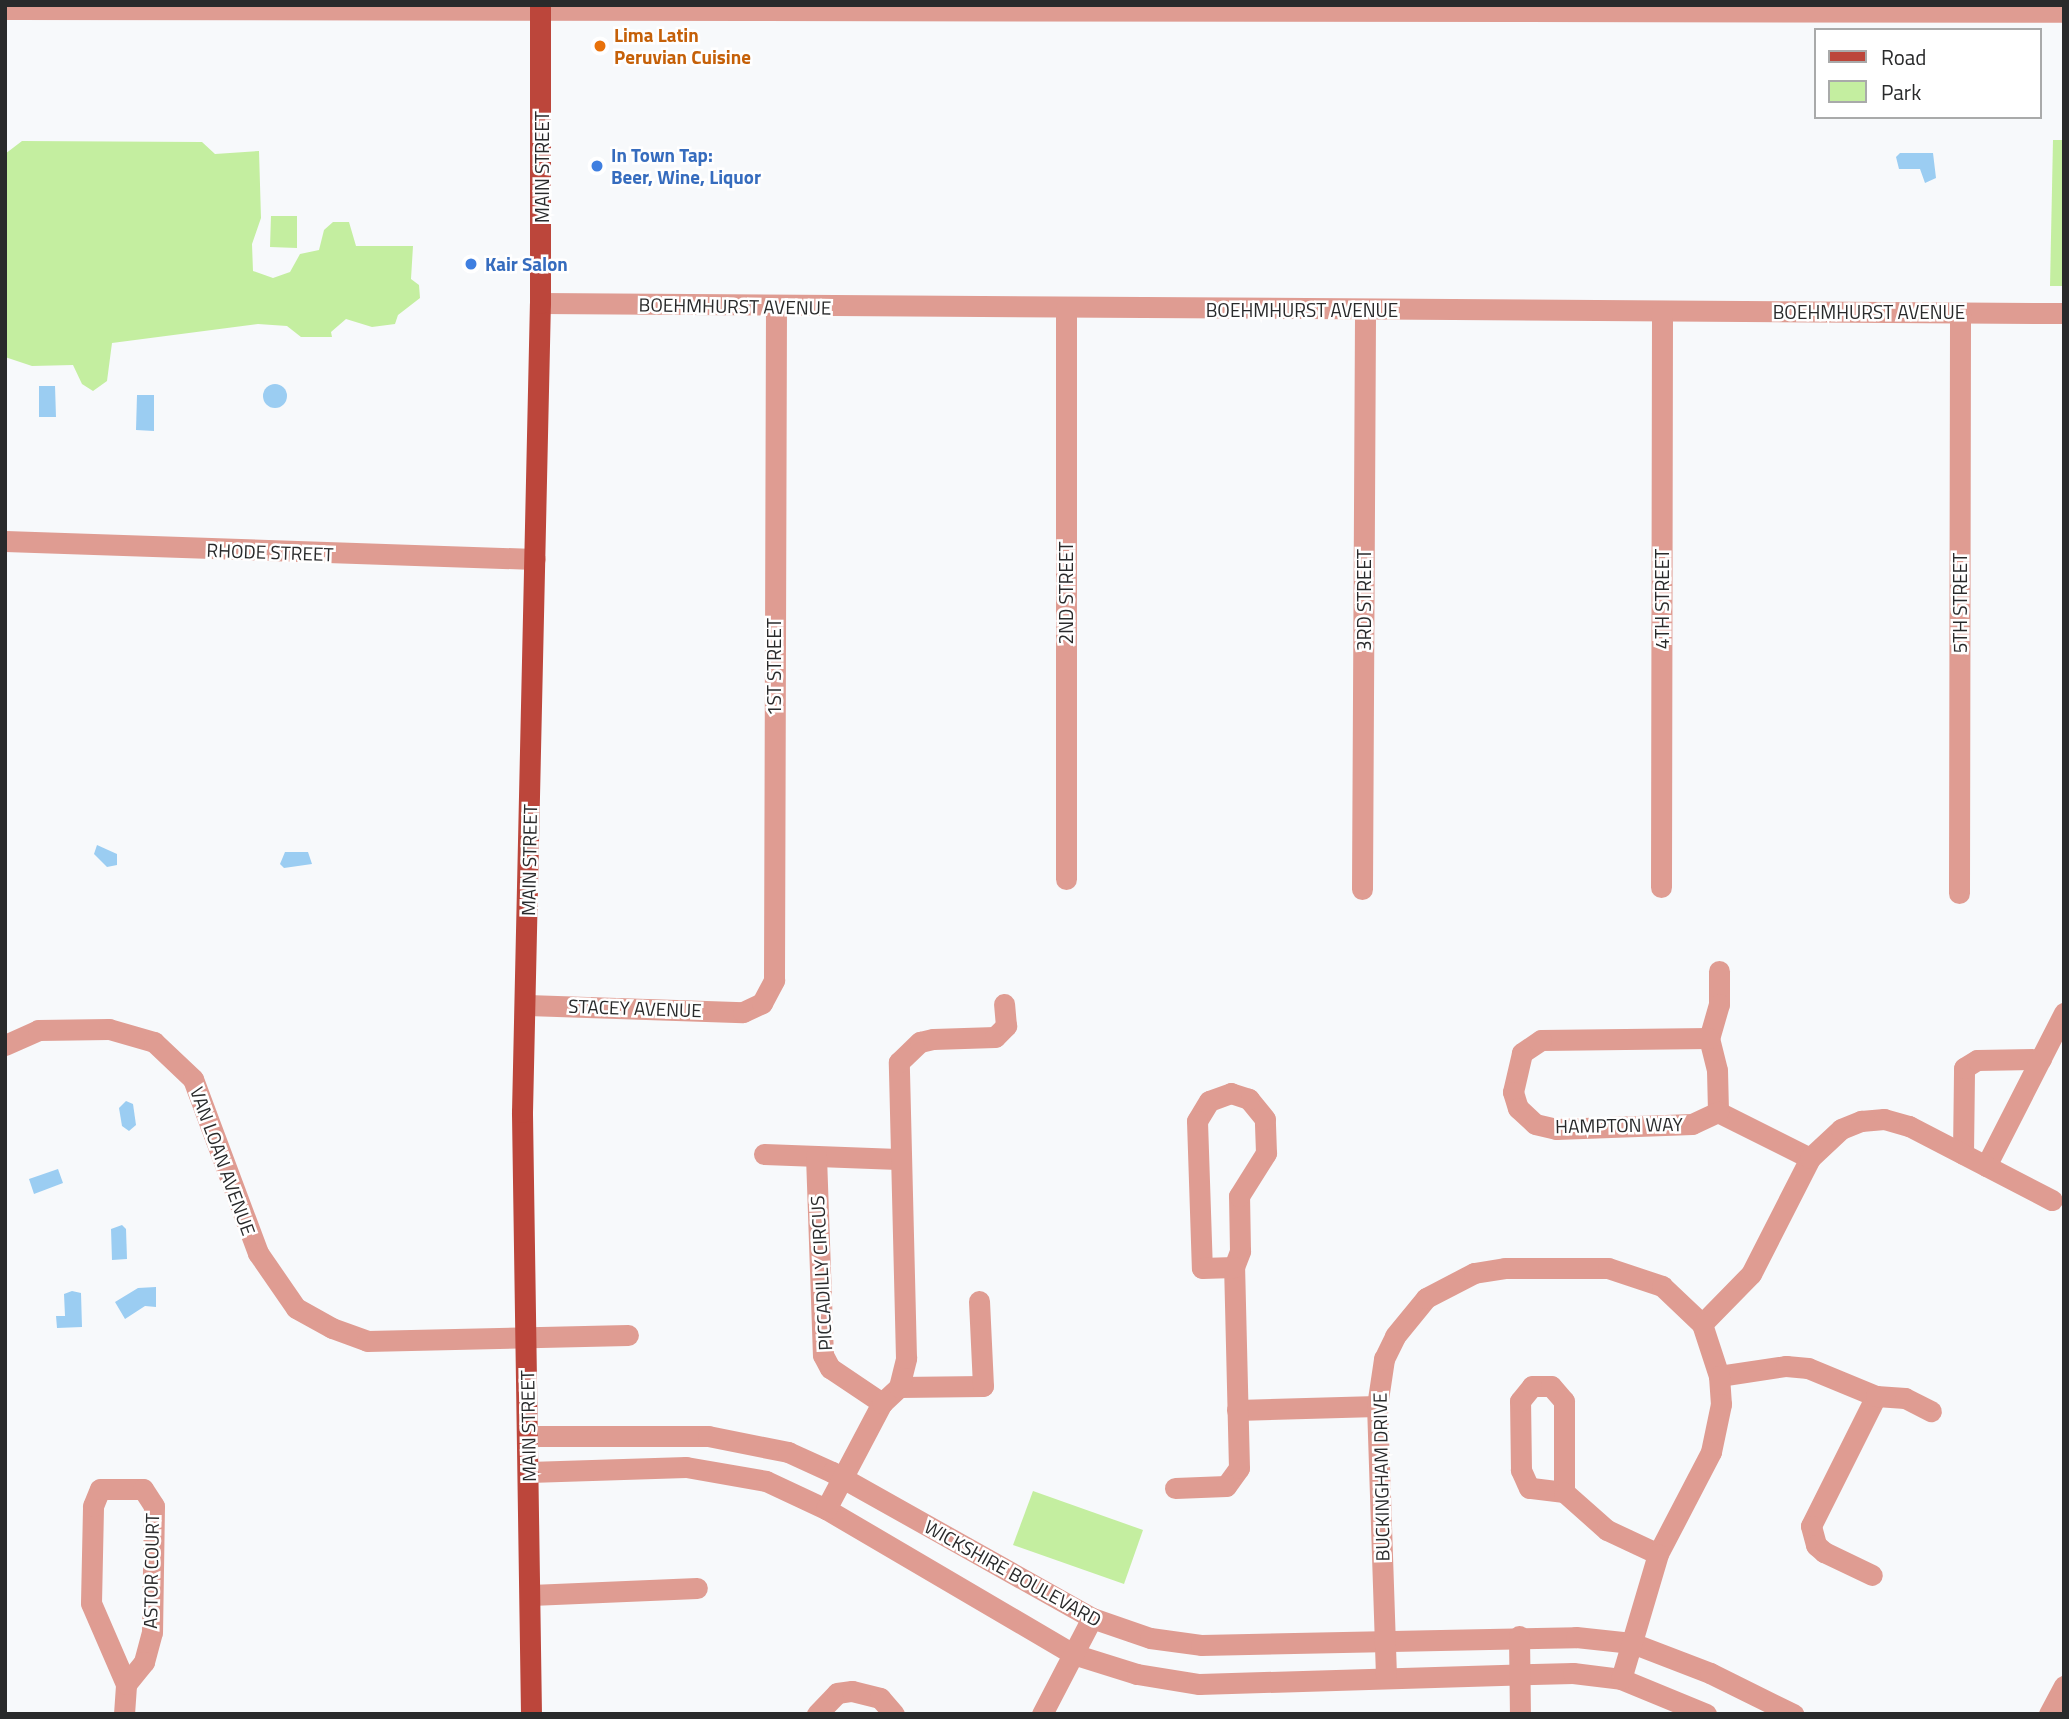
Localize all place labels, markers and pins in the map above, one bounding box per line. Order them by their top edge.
place label: Lima Latin Peruvian Cuisine [614,24,751,68]
marker: Lima Latin Peruvian Cuisine [592,38,608,54]
place label: In Town Tap: Beer, Wine, Liquor [611,144,761,188]
marker: In Town Tap: Beer, Wine, Liquor [589,158,605,174]
place label: Kair Salon [485,253,568,275]
marker: Kair Salon [463,256,479,272]

